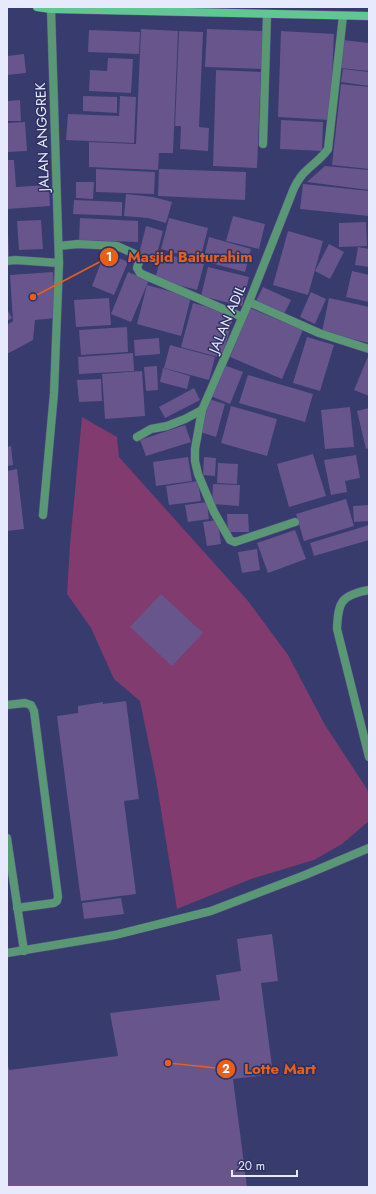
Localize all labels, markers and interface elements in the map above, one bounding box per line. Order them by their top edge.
street label: JALAN ANGGREK [30,82,54,194]
callout: Masjid Baiturahim [99,243,260,270]
text: Masjid Baiturahim [127,246,253,268]
text: 1 [106,248,112,266]
street label: JALAN ADIL [203,281,251,358]
callout: Lotte Mart [216,1055,324,1082]
text: Lotte Mart [244,1058,316,1080]
text: 2 [222,1060,230,1078]
scale bar [232,1152,297,1178]
text: 20 m [238,1157,265,1175]

